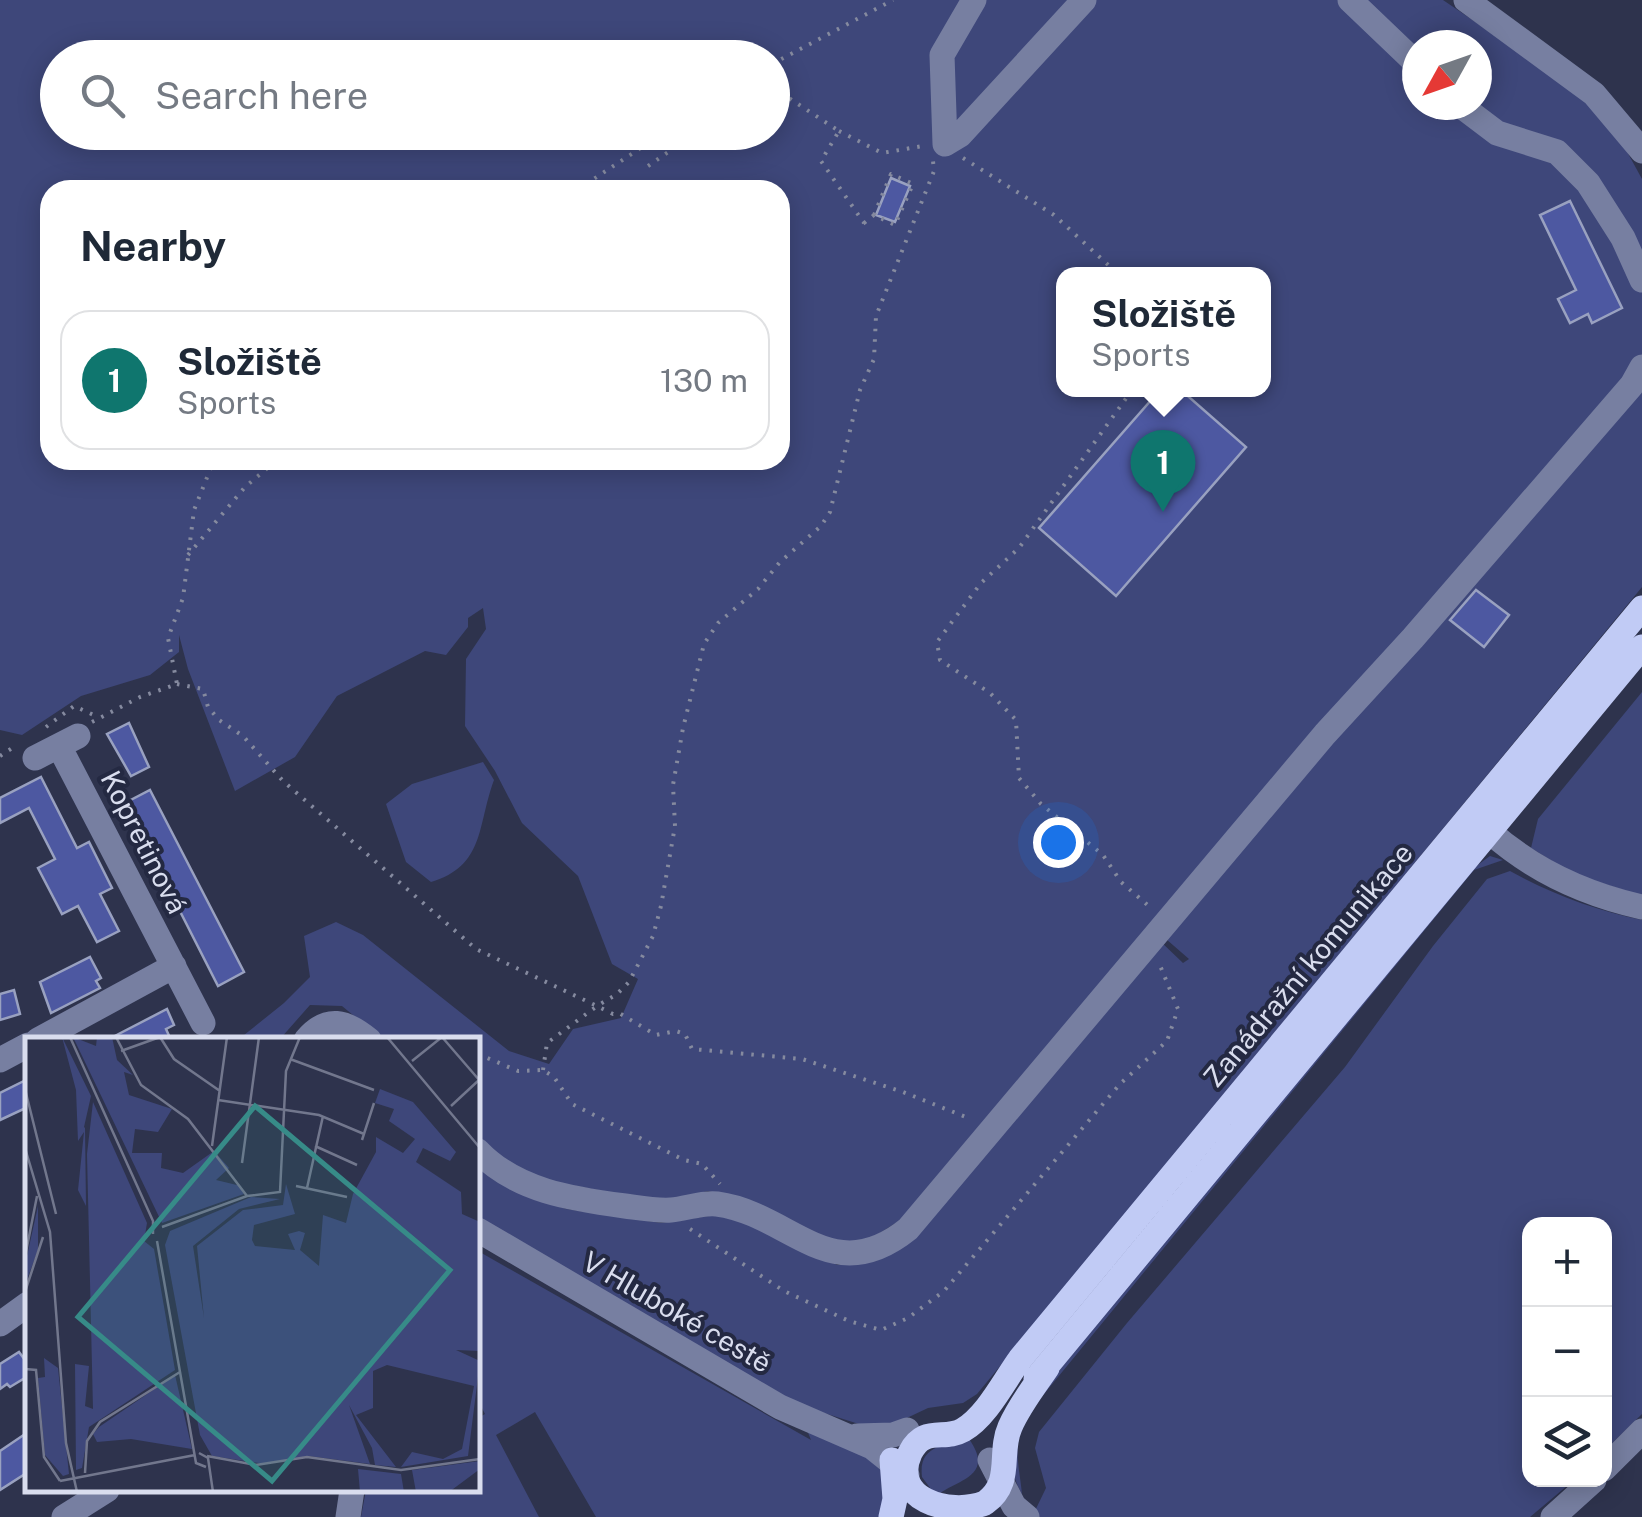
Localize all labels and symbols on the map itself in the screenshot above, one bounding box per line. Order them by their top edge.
north arrow [1402,30,1492,120]
pin: 1 [1130,430,1196,512]
street label: Kopretinová [94,765,194,919]
your location [1033,817,1084,868]
street label: Zanádražní komunikace [1196,836,1419,1093]
inset map [25,1037,480,1492]
street label: V Hluboké cestě [577,1244,777,1379]

